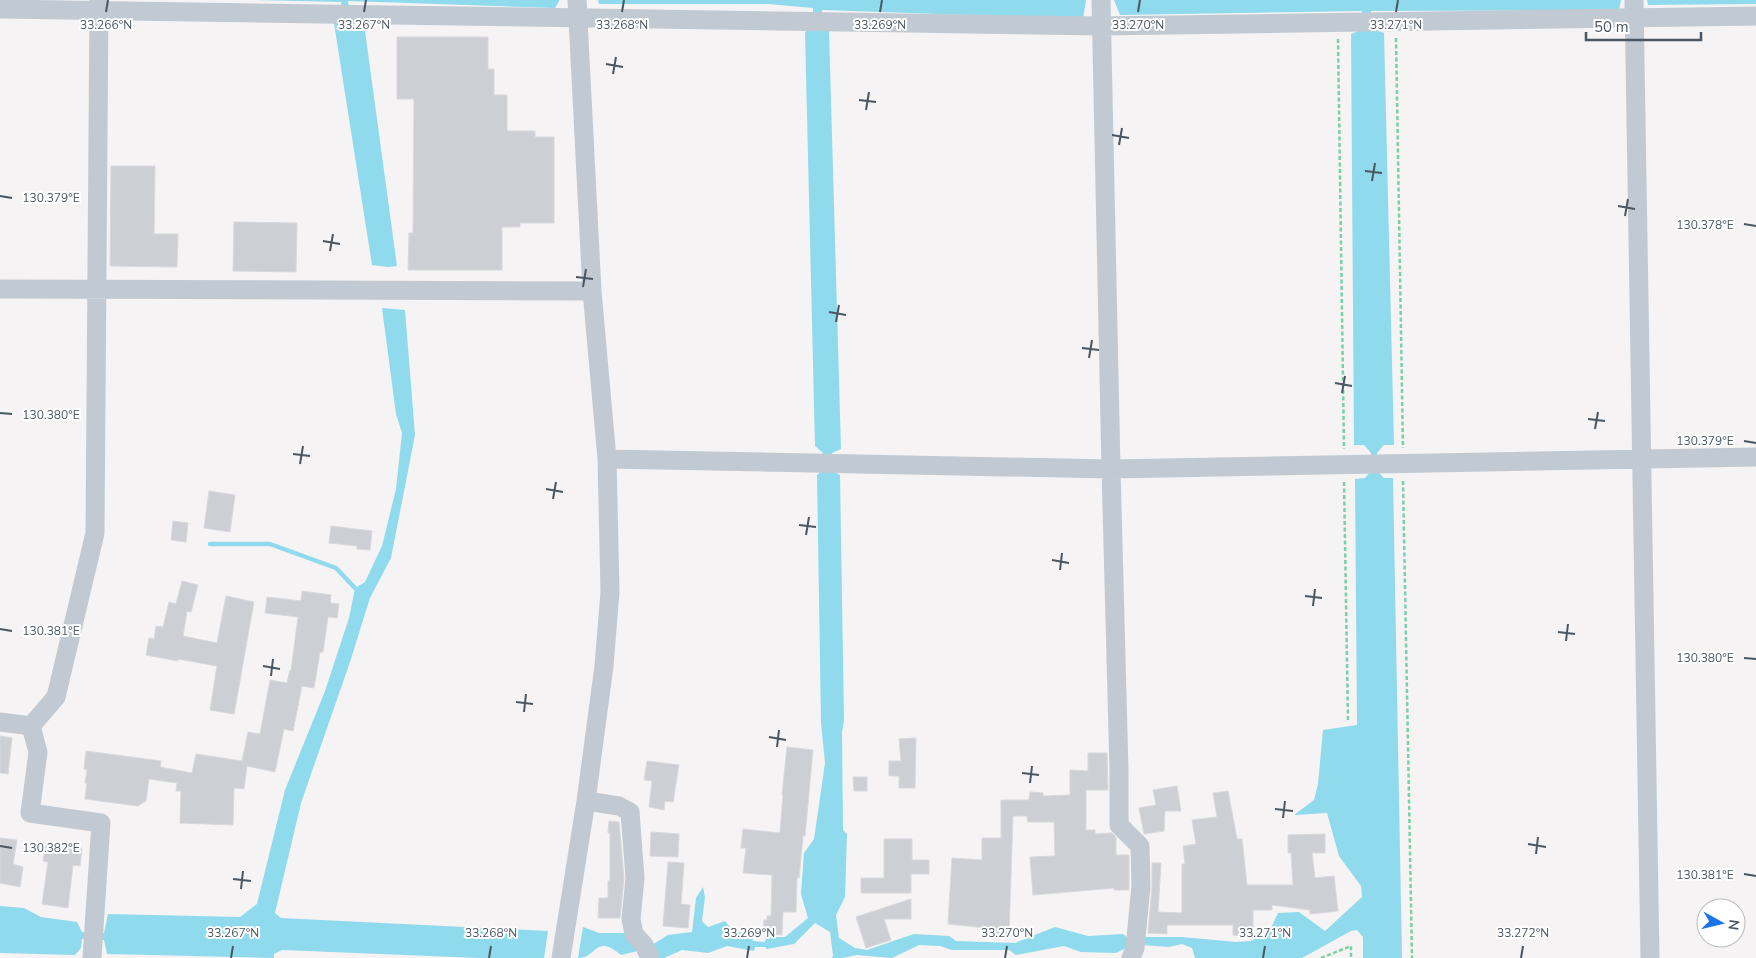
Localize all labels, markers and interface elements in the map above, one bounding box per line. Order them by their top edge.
scale bar [1586,10,1701,42]
text: 33.266°N [80,17,132,33]
text: 33.267°N [338,17,390,33]
text: 33.268°N [596,17,648,33]
text: 33.269°N [854,17,906,33]
text: 33.270°N [1112,17,1164,33]
text: 33.271°N [1370,17,1422,33]
text: 50 m [1594,17,1629,37]
text: 130.379°E [22,190,80,206]
text: 130.378°E [1676,217,1734,233]
text: 130.380°E [22,407,80,423]
text: 130.379°E [1676,433,1734,449]
text: 130.381°E [22,623,80,639]
text: 130.380°E [1676,650,1734,666]
text: 130.382°E [22,840,80,856]
text: 130.381°E [1676,867,1734,883]
north arrow [1696,898,1746,948]
text: N [1723,918,1744,931]
text: 33.267°N [207,925,259,941]
text: 33.268°N [465,925,517,941]
text: 33.269°N [723,925,775,941]
text: 33.270°N [981,925,1033,941]
text: 33.271°N [1239,925,1291,941]
text: 33.272°N [1497,925,1549,941]

